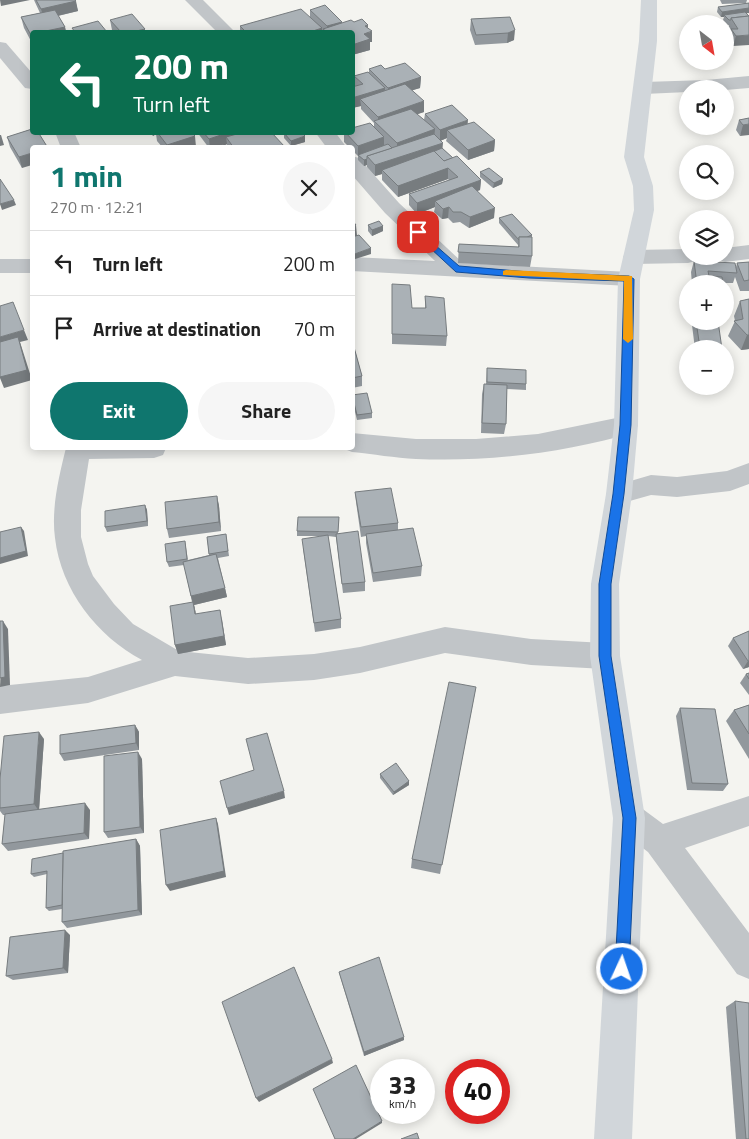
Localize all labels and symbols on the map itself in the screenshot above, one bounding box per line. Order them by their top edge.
north arrow [679,15,734,70]
pin [397,211,439,253]
position arrow [595,942,647,994]
speed limit sign: 40 [445,1059,510,1124]

